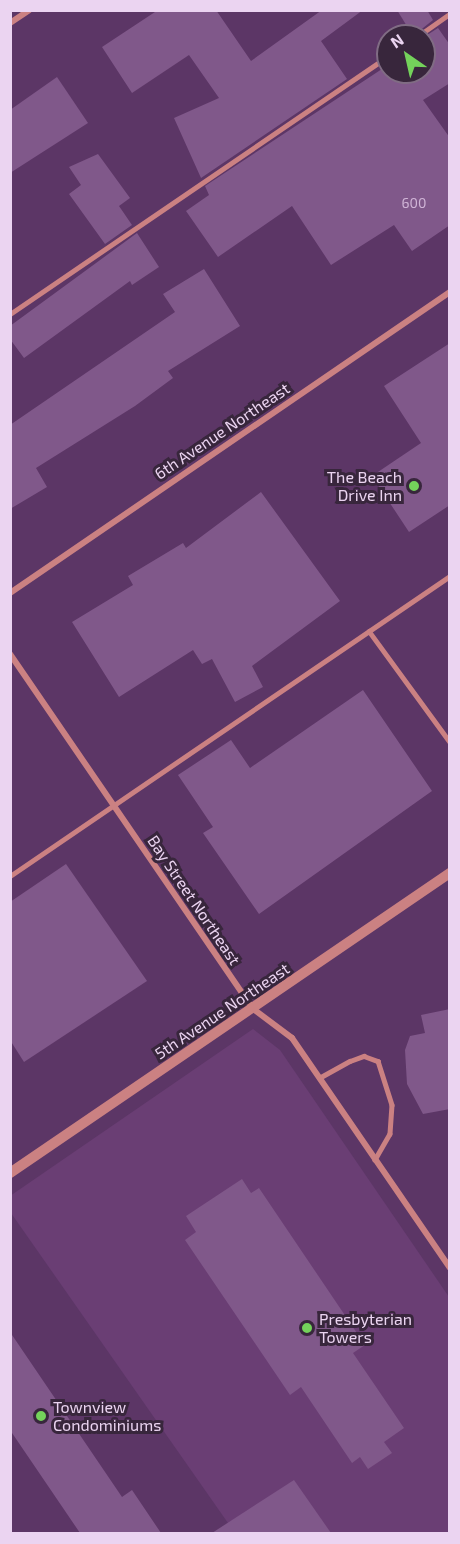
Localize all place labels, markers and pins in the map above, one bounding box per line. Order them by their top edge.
place label: The Beach Drive Inn [327,467,402,505]
marker: The Beach Drive Inn [407,479,421,493]
place label: Presbyterian Towers [319,1309,412,1347]
marker: Presbyterian Towers [300,1321,314,1335]
place label: Townview Condominiums [53,1397,161,1435]
marker: Townview Condominiums [34,1409,48,1423]

